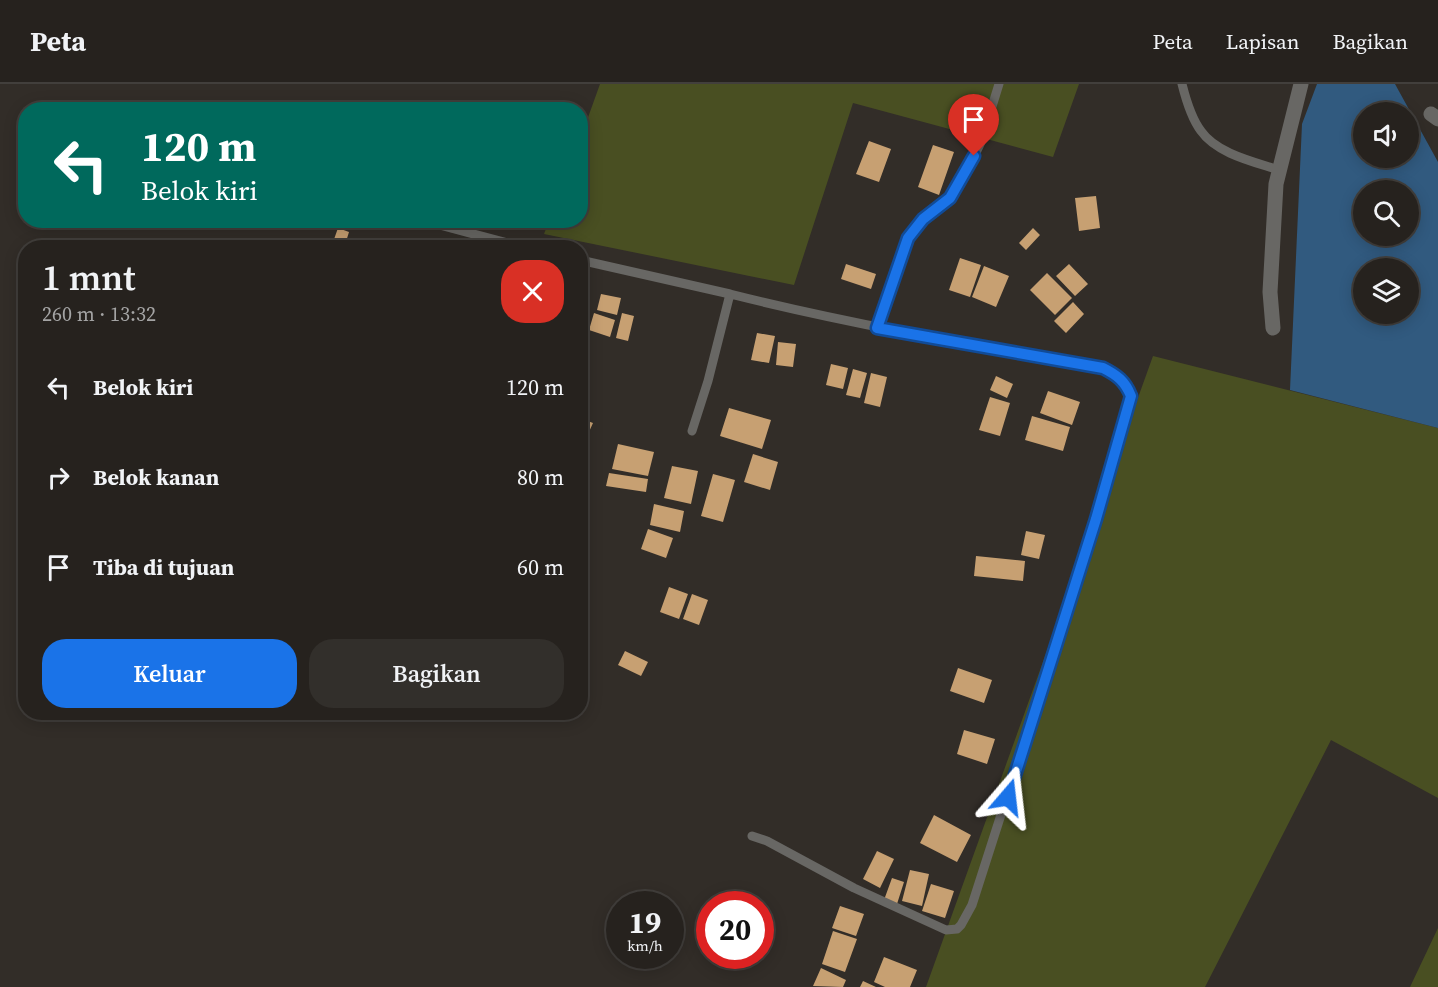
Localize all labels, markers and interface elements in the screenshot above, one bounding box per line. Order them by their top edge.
text: Peta [30,22,86,60]
text: Peta [1152,27,1193,56]
text: Lapisan [1226,27,1299,56]
text: Bagikan [1332,27,1408,56]
pin [948,94,999,156]
map controls [1353,102,1419,324]
button: sound [1353,102,1419,168]
icon: arrive [957,103,990,136]
text: 120 m [141,117,256,175]
icon: left [42,126,120,204]
text: Belok kiri [141,172,257,209]
button: search [1353,180,1419,246]
text: 1 mnt [42,253,135,302]
button: layers [1353,258,1419,324]
button: close [501,260,564,323]
text: 260 m · 13:32 [42,300,156,328]
icon: left [42,371,75,404]
text: Belok kiri [93,372,193,402]
text: 120 m [506,372,564,402]
icon: right [42,461,75,494]
text: Belok kanan [93,462,219,492]
text: 80 m [517,462,564,492]
icon: arrive [42,551,75,584]
text: Tiba di tujuan [93,552,234,582]
text: 60 m [517,552,564,582]
button: Keluar [42,639,297,708]
button: Bagikan [309,639,564,708]
position arrow [976,765,1040,829]
speed limit sign: 20 [696,891,774,969]
text: 19 [629,902,661,943]
text: km/h [627,935,663,956]

